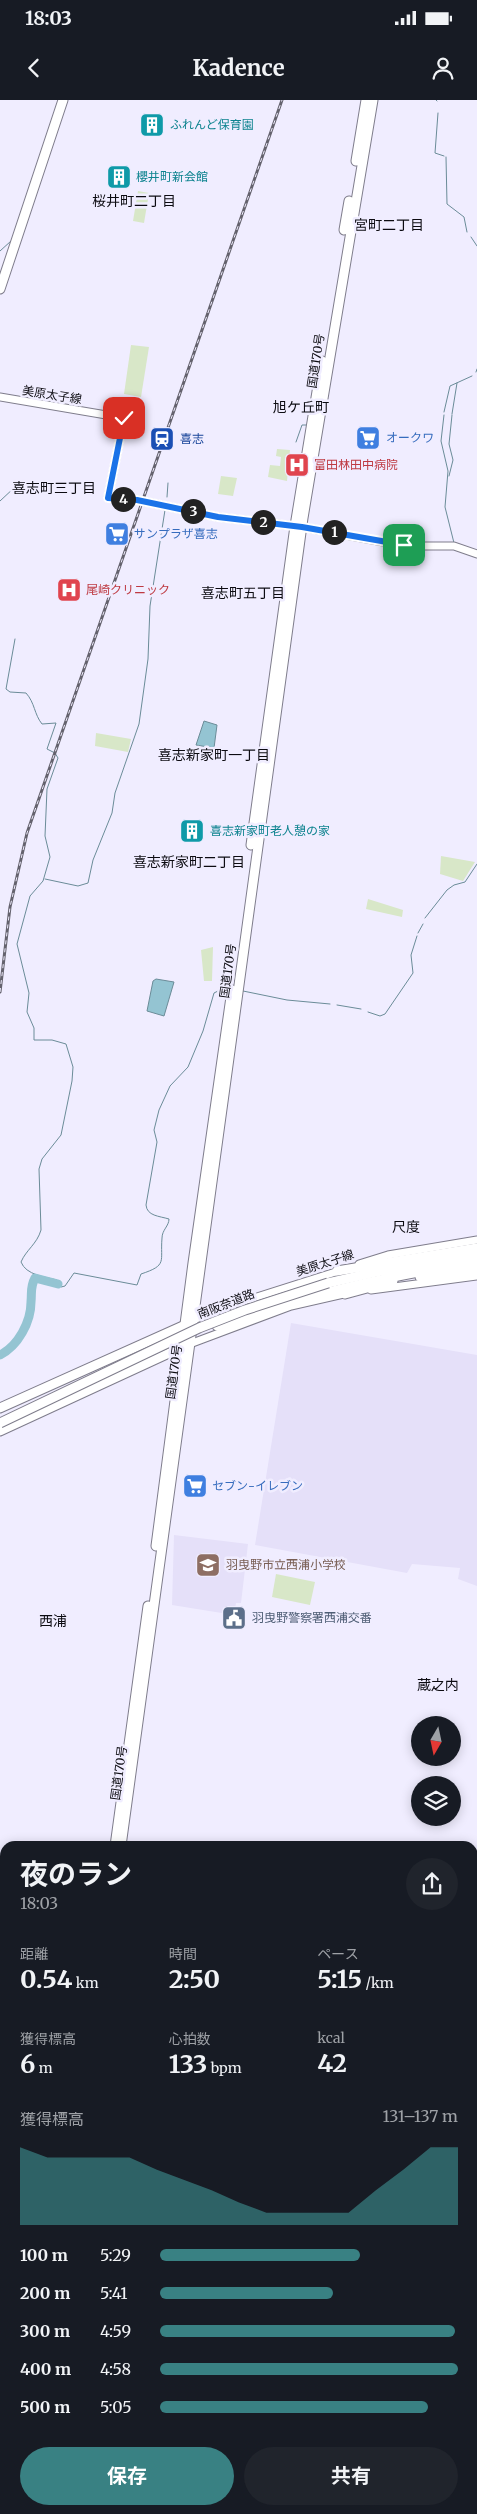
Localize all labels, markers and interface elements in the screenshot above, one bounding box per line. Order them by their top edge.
text: 18:03 [25,6,72,30]
icon: back [20,54,48,82]
text: Kadence [192,54,285,82]
icon: person [429,54,457,82]
building icon: ふれんど保育園 [139,112,165,138]
place label: ふれんど保育園 [170,117,254,132]
building icon: 櫻井町新会館 [106,164,132,190]
place label: 櫻井町新会館 [136,169,208,184]
district label: 桜井町二丁目 [92,192,176,210]
district label: 宮町二丁目 [354,216,424,234]
street label: 国道170号 [304,333,327,389]
street label: 美原太子線 [21,382,83,407]
pin [103,397,145,439]
district label: 旭ケ丘町 [273,398,329,416]
icon: check [110,404,138,432]
supermarket icon: オークワ [355,425,381,451]
station icon: 喜志 [149,426,175,452]
place label: オークワ [386,430,434,445]
place label: 喜志 [180,431,204,446]
hospital icon: 富田林田中病院 [284,452,310,478]
place label: 富田林田中病院 [314,457,398,472]
district label: 喜志町三丁目 [12,479,96,497]
pin: 4 [110,486,136,512]
text: 4 [119,490,128,508]
pin: 3 [180,498,206,524]
text: 3 [189,502,198,520]
pin: 2 [250,510,276,534]
text: 2 [259,513,268,531]
pin: 1 [322,520,346,544]
supermarket icon: サンプラザ喜志 [104,521,130,547]
text: 1 [331,523,338,541]
pin [383,524,425,566]
place label: サンプラザ喜志 [134,526,218,541]
icon: arrive [390,531,418,559]
hospital icon: 尾崎クリニック [56,577,82,603]
place label: 尾崎クリニック [86,582,170,597]
district label: 喜志町五丁目 [201,584,285,602]
district label: 喜志新家町一丁目 [158,746,270,764]
building icon: 喜志新家町老人憩の家 [179,818,205,844]
place label: 喜志新家町老人憩の家 [210,823,330,838]
district label: 喜志新家町二丁目 [133,853,245,871]
street label: 国道170号 [216,943,239,999]
district label: 尺度 [392,1218,420,1236]
street label: 美原太子線 [294,1246,356,1279]
street label: 南阪奈道路 [195,1286,257,1321]
street label: 国道170号 [162,1344,185,1400]
supermarket icon: セブン-イレブン [182,1473,208,1499]
place label: セブン-イレブン [212,1478,303,1493]
school or university icon: 羽曳野市立西浦小学校 [195,1552,221,1578]
place label: 羽曳野市立西浦小学校 [226,1557,346,1572]
public building icon: 羽曳野警察署西浦交番 [221,1605,247,1631]
place label: 羽曳野警察署西浦交番 [252,1610,372,1625]
district label: 西浦 [39,1612,67,1630]
district label: 蔵之内 [417,1676,459,1694]
north arrow [411,1716,461,1766]
map controls [411,1716,461,1826]
street label: 国道170号 [107,1745,130,1801]
button: layers [411,1776,461,1826]
text: 夜のラン [20,1856,132,1892]
button: share [406,1858,458,1910]
text: 18:03 [20,1893,58,1913]
text: 距離 [20,1945,48,1963]
text: 時間 [169,1945,197,1963]
text: ペース [317,1945,359,1963]
text: 0.54 [20,1963,72,1995]
text: 2:50 [169,1963,220,1995]
text: 5:15 [317,1963,362,1995]
text: km [72,1974,99,1992]
text: /km [362,1974,394,1992]
text: kcal [317,2029,345,2047]
text: 獲得標高 [20,2030,76,2048]
text: 心拍数 [169,2030,211,2048]
text: 42 [317,2047,347,2079]
text: 6 [20,2048,35,2080]
text: 133 [169,2048,207,2080]
text: m [35,2059,53,2077]
text: bpm [207,2059,242,2077]
text: 131–137 m [383,2106,458,2126]
text: 獲得標高 [20,2109,84,2129]
text: 100 m [20,2245,68,2265]
text: 5:29 [100,2245,131,2265]
text: 200 m [20,2283,70,2303]
text: 5:41 [100,2283,128,2303]
text: 300 m [20,2321,70,2341]
text: 4:59 [100,2321,131,2341]
text: 400 m [20,2359,71,2379]
text: 4:58 [100,2359,131,2379]
text: 500 m [20,2397,70,2417]
text: 5:05 [100,2397,132,2417]
button: 保存 [20,2447,234,2505]
button: 共有 [244,2447,458,2505]

